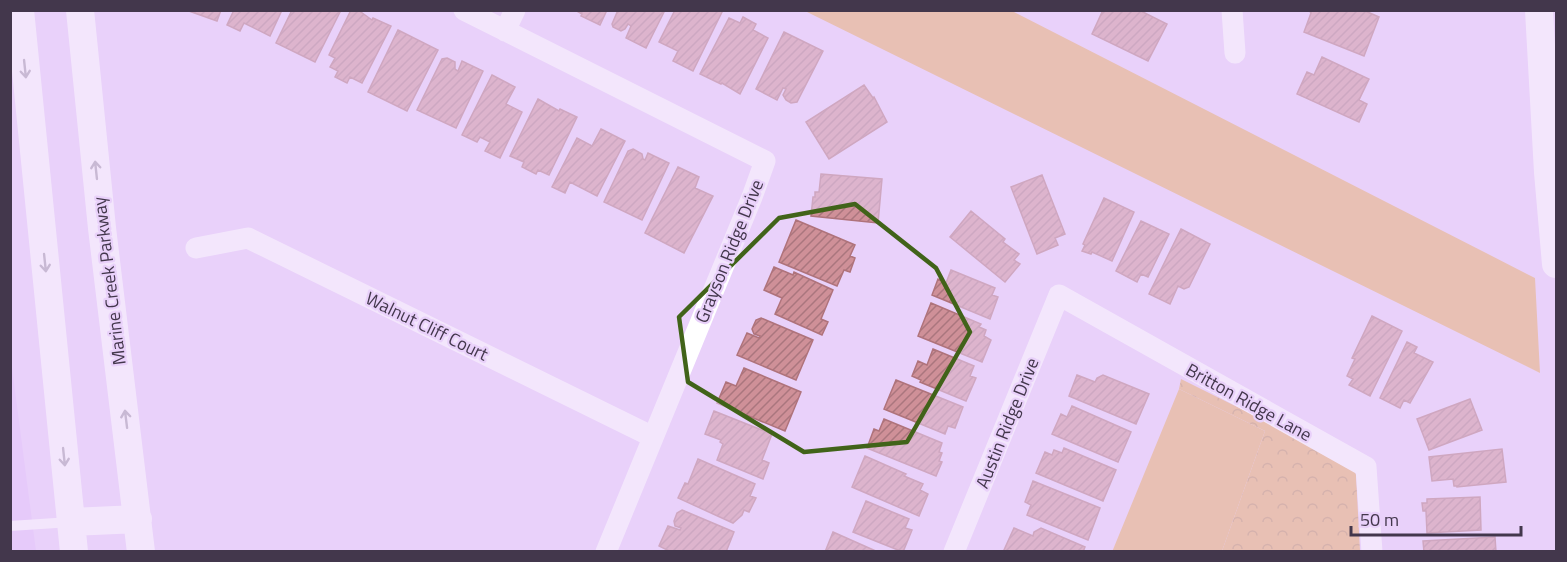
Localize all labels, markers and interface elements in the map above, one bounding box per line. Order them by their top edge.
one-way arrow [20,58,31,78]
one-way arrow [90,160,101,180]
street label: Grayson Ridge Drive [688,175,770,327]
street label: Marine Creek Parkway [85,195,133,367]
one-way arrow [40,252,51,272]
street label: Walnut Cliff Court [361,285,493,368]
street label: Austin Ridge Drive [968,354,1046,492]
street label: Britton Ridge Lane [1181,356,1317,448]
one-way arrow [120,409,131,429]
one-way arrow [59,446,70,466]
scale bar [1351,499,1520,537]
text: 50 m [1360,506,1399,533]

